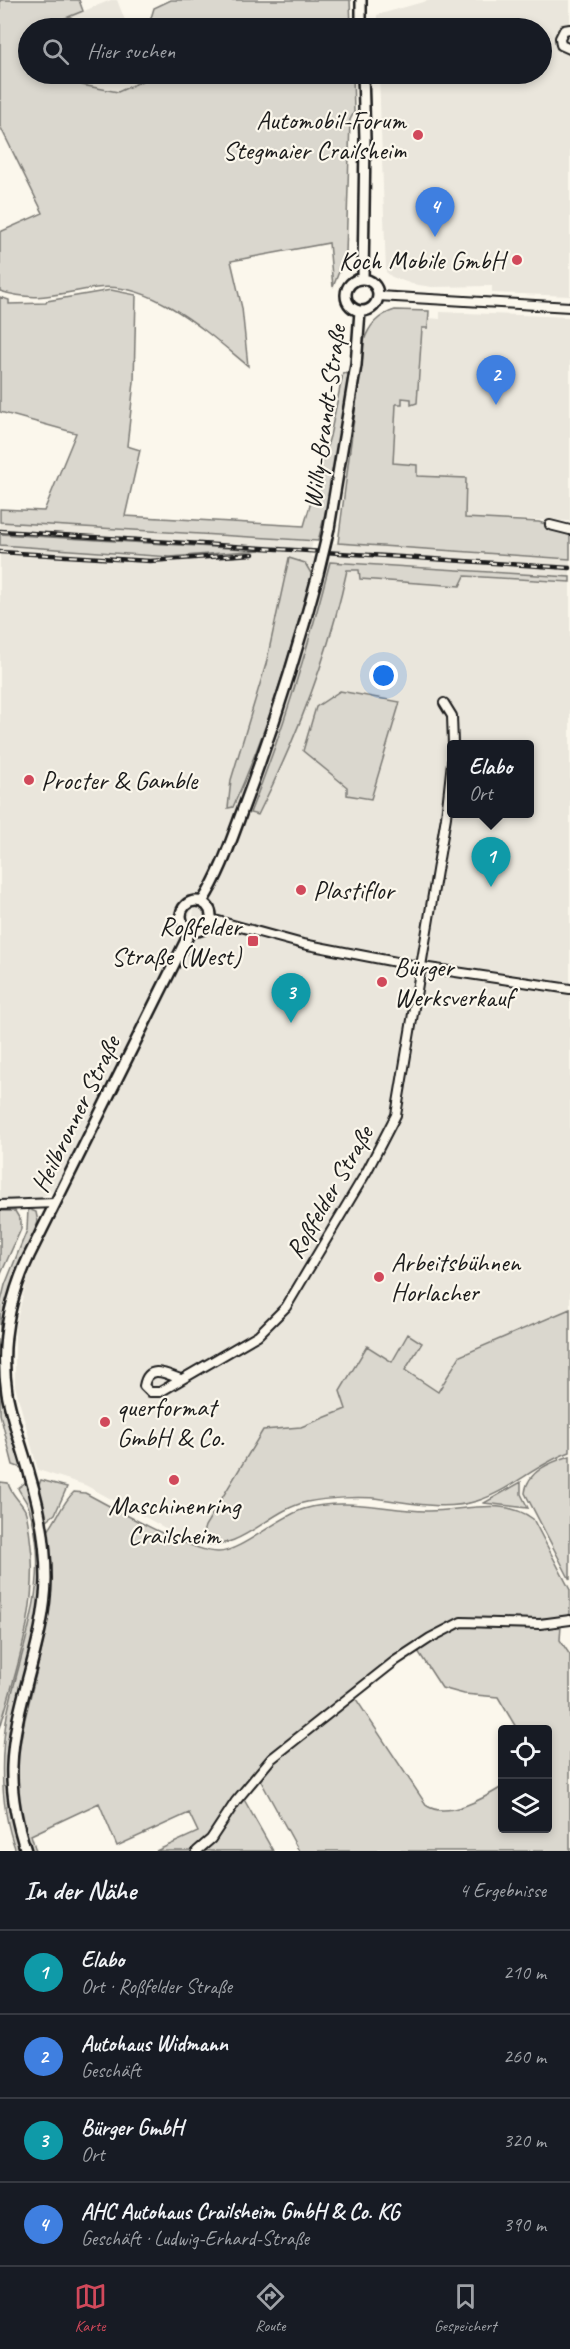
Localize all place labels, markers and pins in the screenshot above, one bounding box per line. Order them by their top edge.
place label: Automobil-Forum Stegmaier Crailsheim [223,104,408,167]
marker: Automobil-Forum Stegmaier Crailsheim [411,128,425,142]
pin: 4 [416,188,454,237]
place label: Koch Mobile GmbH [339,244,509,277]
marker: Koch Mobile GmbH [510,253,524,267]
pin: 2 [476,356,516,405]
place label: Procter & Gamble [41,764,199,797]
marker: Procter & Gamble [22,773,36,787]
pin: 1 [472,838,510,887]
place label: Plastiflor [313,874,397,907]
marker: Plastiflor [294,883,308,897]
place label: Roßfelder Straße (West) [111,910,244,973]
marker: Roßfelder Straße (West) [246,934,260,948]
place label: Bürger Werksverkauf [394,951,519,1014]
pin: 3 [272,974,310,1023]
marker: Bürger Werksverkauf [375,975,389,989]
place label: Arbeitsbühnen Horlacher [391,1246,521,1309]
marker: Arbeitsbühnen Horlacher [372,1270,386,1284]
place label: querformat GmbH & Co. [117,1391,225,1454]
marker: querformat GmbH & Co. [98,1415,112,1429]
marker: Maschinenring Crailsheim [167,1473,181,1487]
place label: Maschinenring Crailsheim [108,1489,242,1552]

